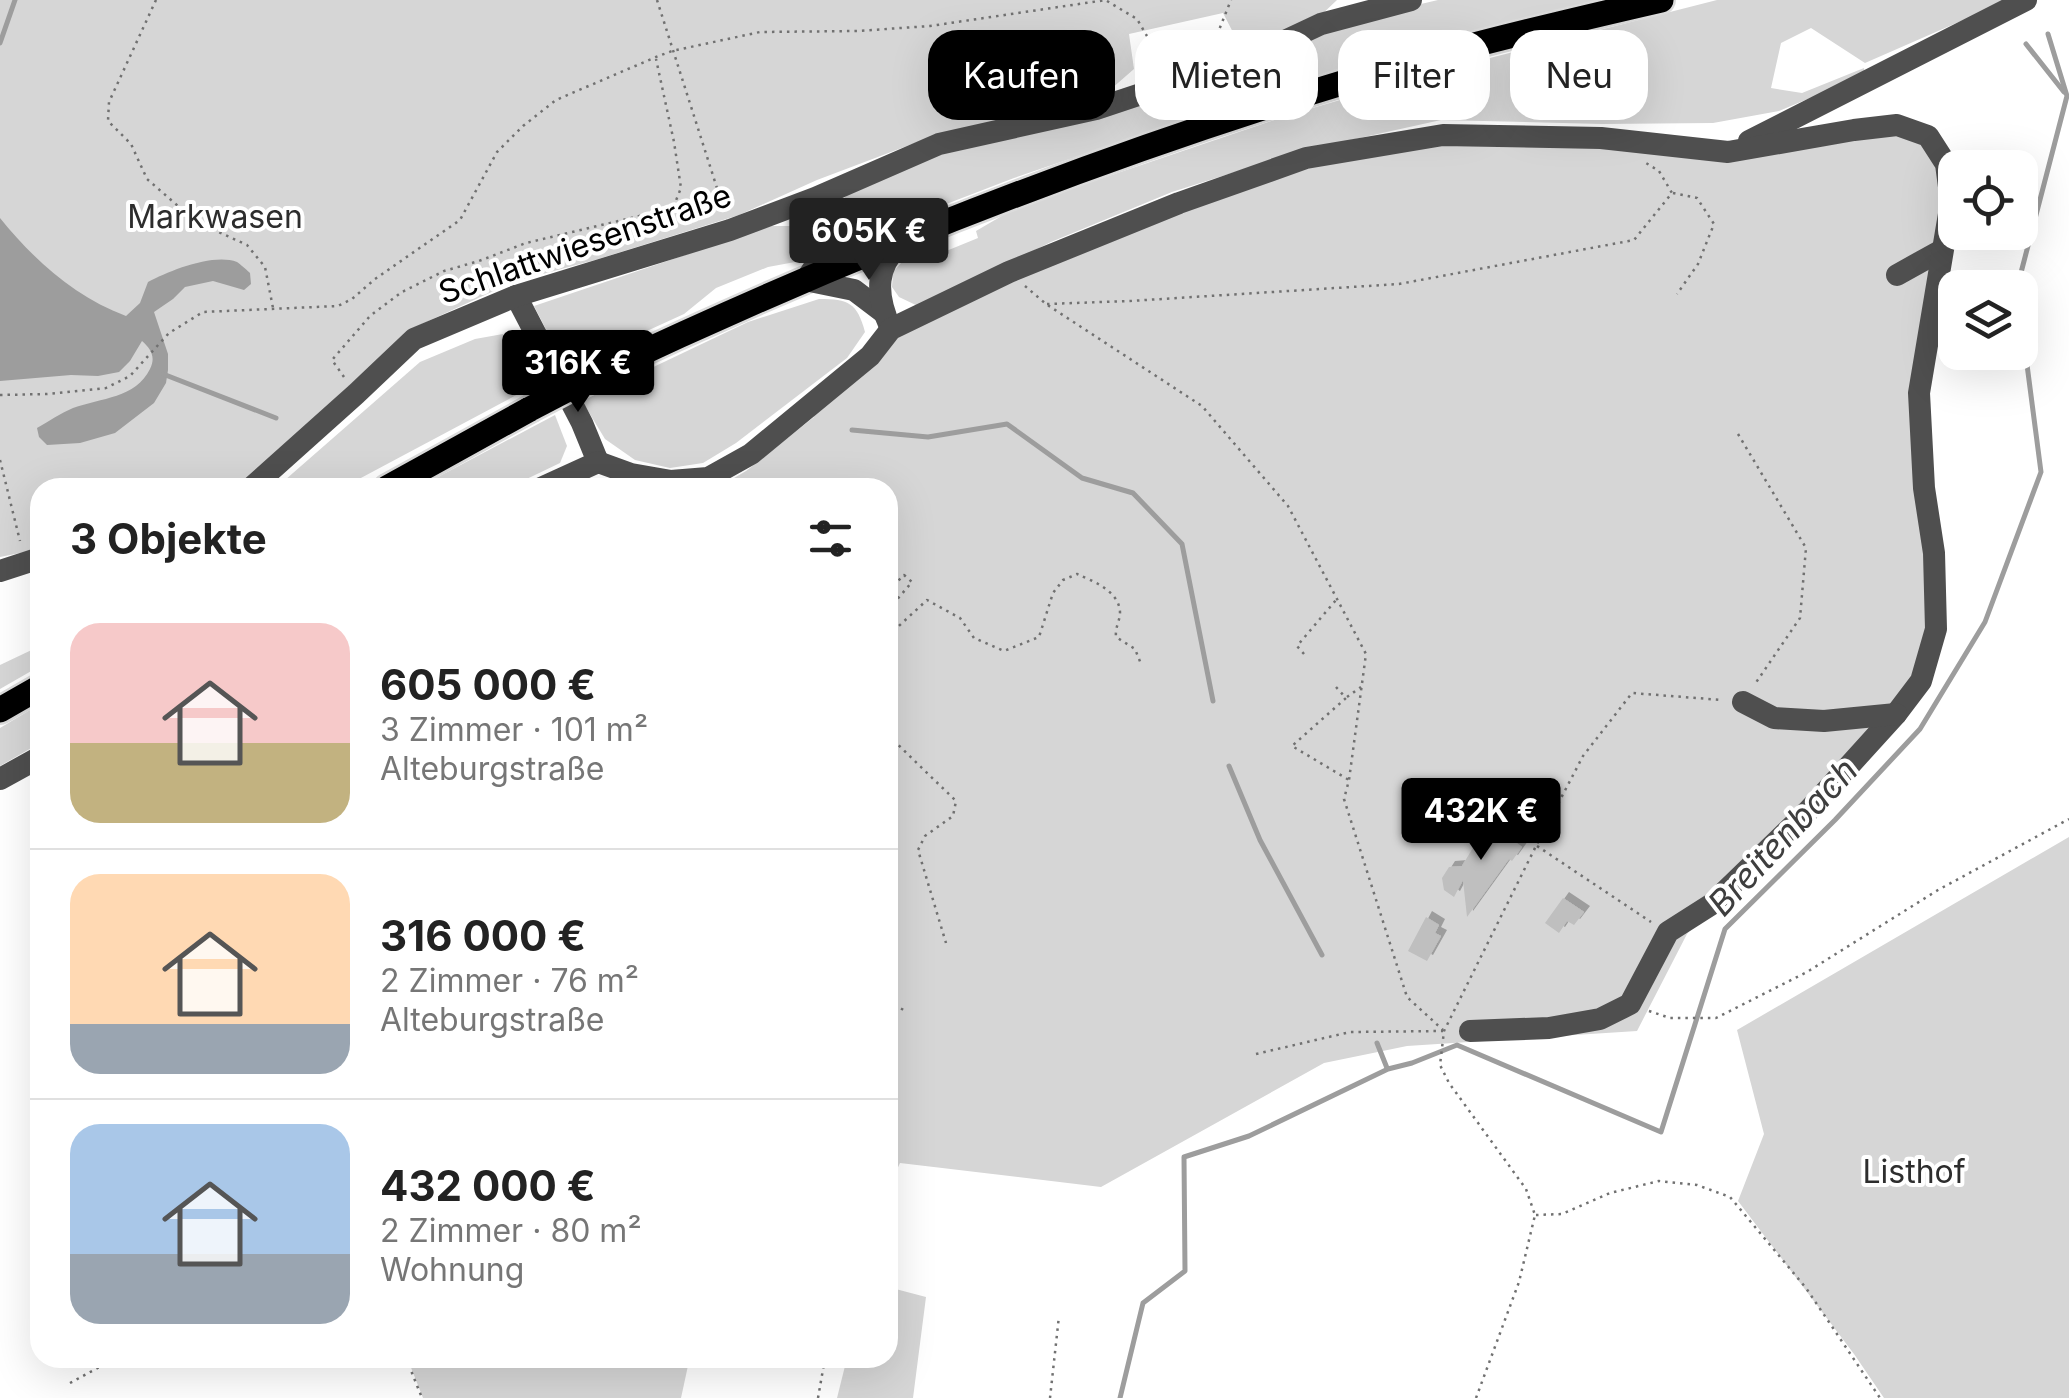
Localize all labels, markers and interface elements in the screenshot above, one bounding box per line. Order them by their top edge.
chip: Kaufen [928,30,1115,120]
chip: Mieten [1135,30,1318,120]
chip: Filter [1338,30,1490,120]
chip: Neu [1510,30,1648,120]
map controls [1938,150,2038,370]
button: locate [1938,150,2038,250]
street label: Schlattwiesenstraße [433,175,736,312]
park label: Markwasen [127,197,303,236]
pin: 605K € [788,198,950,283]
text: 605K € [811,211,927,250]
button: layers [1938,270,2038,370]
pin: 316K € [497,330,659,415]
text: 316K € [524,343,632,382]
icon: filters [803,511,858,566]
text: 3 Objekte [70,513,267,564]
text: 605 000 € [380,659,596,710]
icon: home [150,663,270,783]
text: 3 Zimmer · 101 m² [380,710,648,749]
text: Alteburgstraße [380,749,605,788]
water label: Breitenbach [1699,749,1866,924]
pin: 432K € [1400,778,1562,863]
text: 432K € [1424,791,1538,830]
text: 316 000 € [380,910,586,961]
icon: home [150,914,270,1034]
text: 2 Zimmer · 76 m² [380,961,639,1000]
text: Alteburgstraße [380,1000,605,1039]
park label: Listhof [1862,1152,1966,1191]
text: 432 000 € [380,1160,596,1211]
icon: home [150,1164,270,1284]
text: 2 Zimmer · 80 m² [380,1211,642,1250]
text: Wohnung [380,1250,524,1289]

